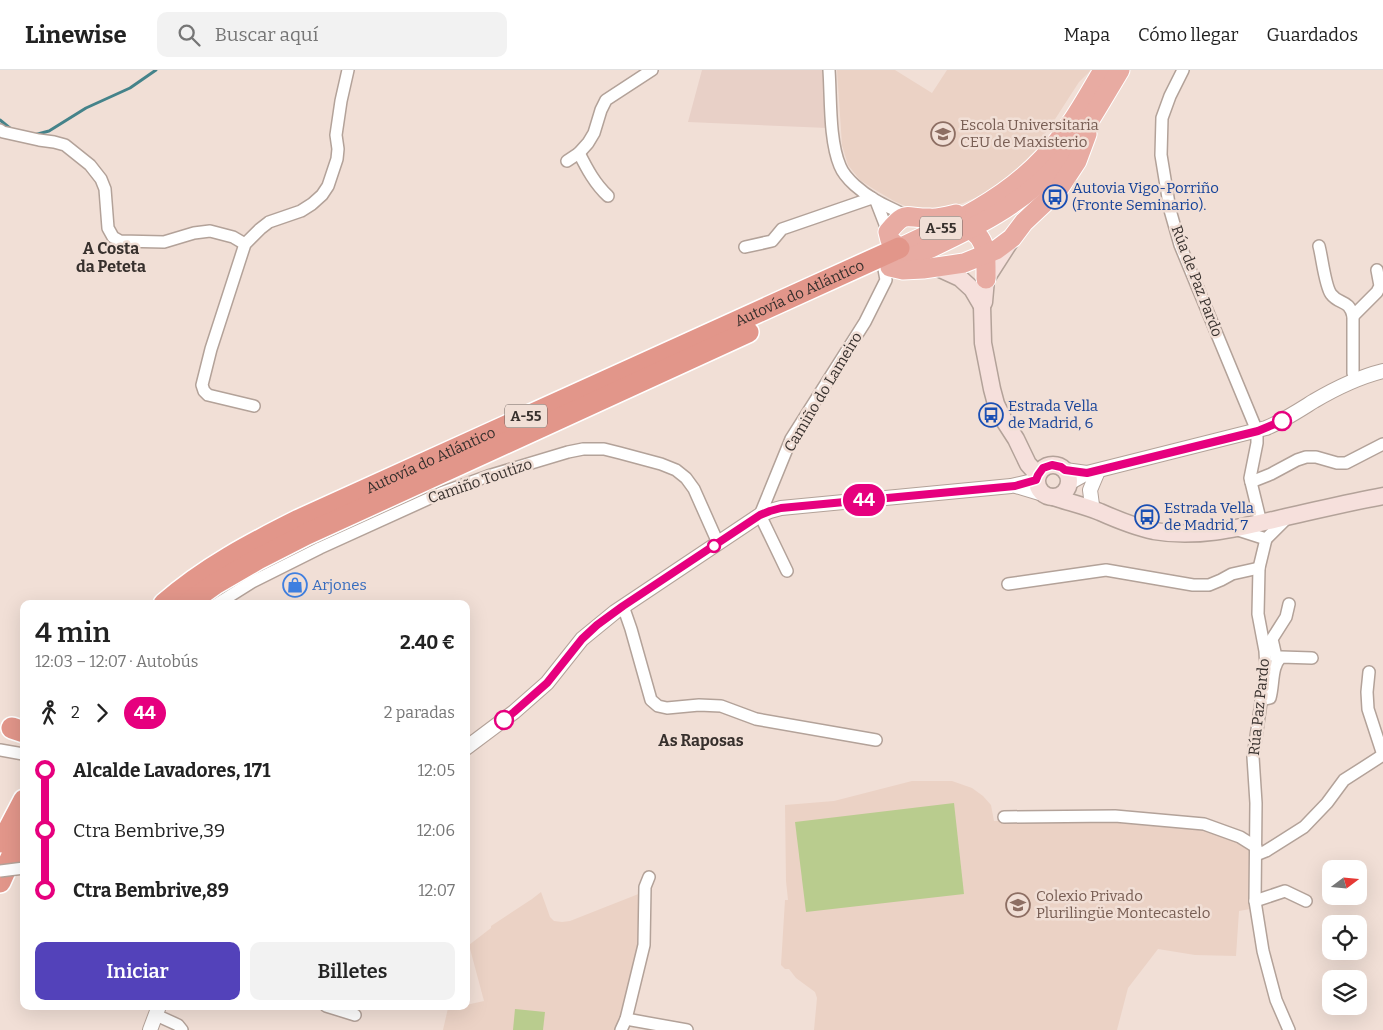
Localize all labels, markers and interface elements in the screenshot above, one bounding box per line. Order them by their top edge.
search box [157,12,507,57]
text: Linewise [25,21,127,49]
icon: search [175,21,203,49]
text: Buscar aquí [215,23,318,46]
text: Mapa [1064,24,1110,46]
text: Cómo llegar [1138,24,1239,46]
text: Guardados [1267,24,1358,46]
place label: Escola Universitaria CEU de Maxisterio [960,116,1099,151]
school or university icon: Escola Universitaria CEU de Maxisterio [930,121,956,147]
place label: Autovia Vigo-Porriño (Fronte Seminario). [1072,179,1219,214]
bus stop icon: Autovia Vigo-Porriño (Fronte Seminario). [1042,184,1068,210]
road number: A-55 [920,216,962,240]
street label: Rúa de Paz Pardo [1167,223,1227,339]
district label: A Costa da Peteta [76,239,146,276]
street label: Autovía do Atlántico [732,256,867,330]
street label: Camiño do Lameiro [780,329,866,455]
place label: Estrada Vella de Madrid, 6 [1008,397,1098,432]
bus stop icon: Estrada Vella de Madrid, 6 [978,402,1004,428]
road number: A-55 [505,404,547,428]
unlabelled marker [1272,411,1292,431]
street label: Autovía do Atlántico [363,423,498,497]
street label: Camiño Toutizo [425,455,535,507]
line badge: 44 [842,484,886,516]
text: 44 [853,489,875,511]
place label: Estrada Vella de Madrid, 7 [1164,499,1254,534]
bus stop icon: Estrada Vella de Madrid, 7 [1134,504,1160,530]
unlabelled marker [707,539,721,553]
shop icon: Arjones [282,572,308,598]
place label: Arjones [312,576,367,594]
text: 4 min [35,616,110,649]
text: 2.40 € [400,631,455,654]
text: 12:03 – 12:07 · Autobús [35,652,198,671]
street label: Rúa Paz Pardo [1245,657,1273,757]
icon: walk [35,699,63,727]
icon: forward [88,699,116,727]
text: 44 [134,702,156,724]
text: 2 [71,703,80,722]
text: 2 paradas [384,703,455,722]
unlabelled marker [494,710,514,730]
district label: As Raposas [658,731,744,750]
text: Alcalde Lavadores, 171 [73,759,270,782]
text: 12:05 [418,761,455,780]
text: Ctra Bembrive,39 [73,819,225,842]
text: 12:06 [417,821,455,840]
north arrow [1322,860,1368,905]
map controls [1322,860,1367,1015]
text: Ctra Bembrive,89 [73,879,229,902]
text: 12:07 [418,881,455,900]
place label: Colexio Privado Plurilingüe Montecastelo [1036,887,1210,922]
school or university icon: Colexio Privado Plurilingüe Montecastelo [1005,892,1031,918]
button: locate [1322,915,1367,960]
button: Iniciar [35,942,240,1000]
button: Billetes [250,942,455,1000]
button: layers [1322,970,1367,1015]

